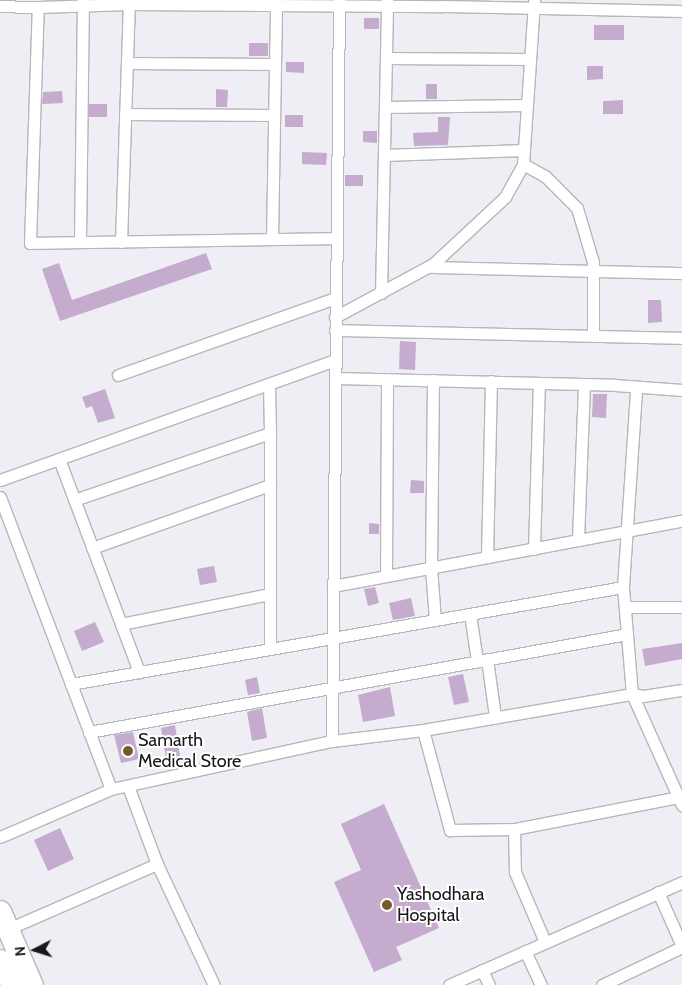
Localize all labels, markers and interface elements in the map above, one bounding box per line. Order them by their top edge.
place label: Samarth Medical Store [138,730,241,772]
marker: Samarth Medical Store [122,745,134,757]
place label: Yashodhara Hospital [397,884,484,926]
marker: Yashodhara Hospital [381,899,393,911]
north arrow [10,925,60,975]
text: N [11,946,29,957]

